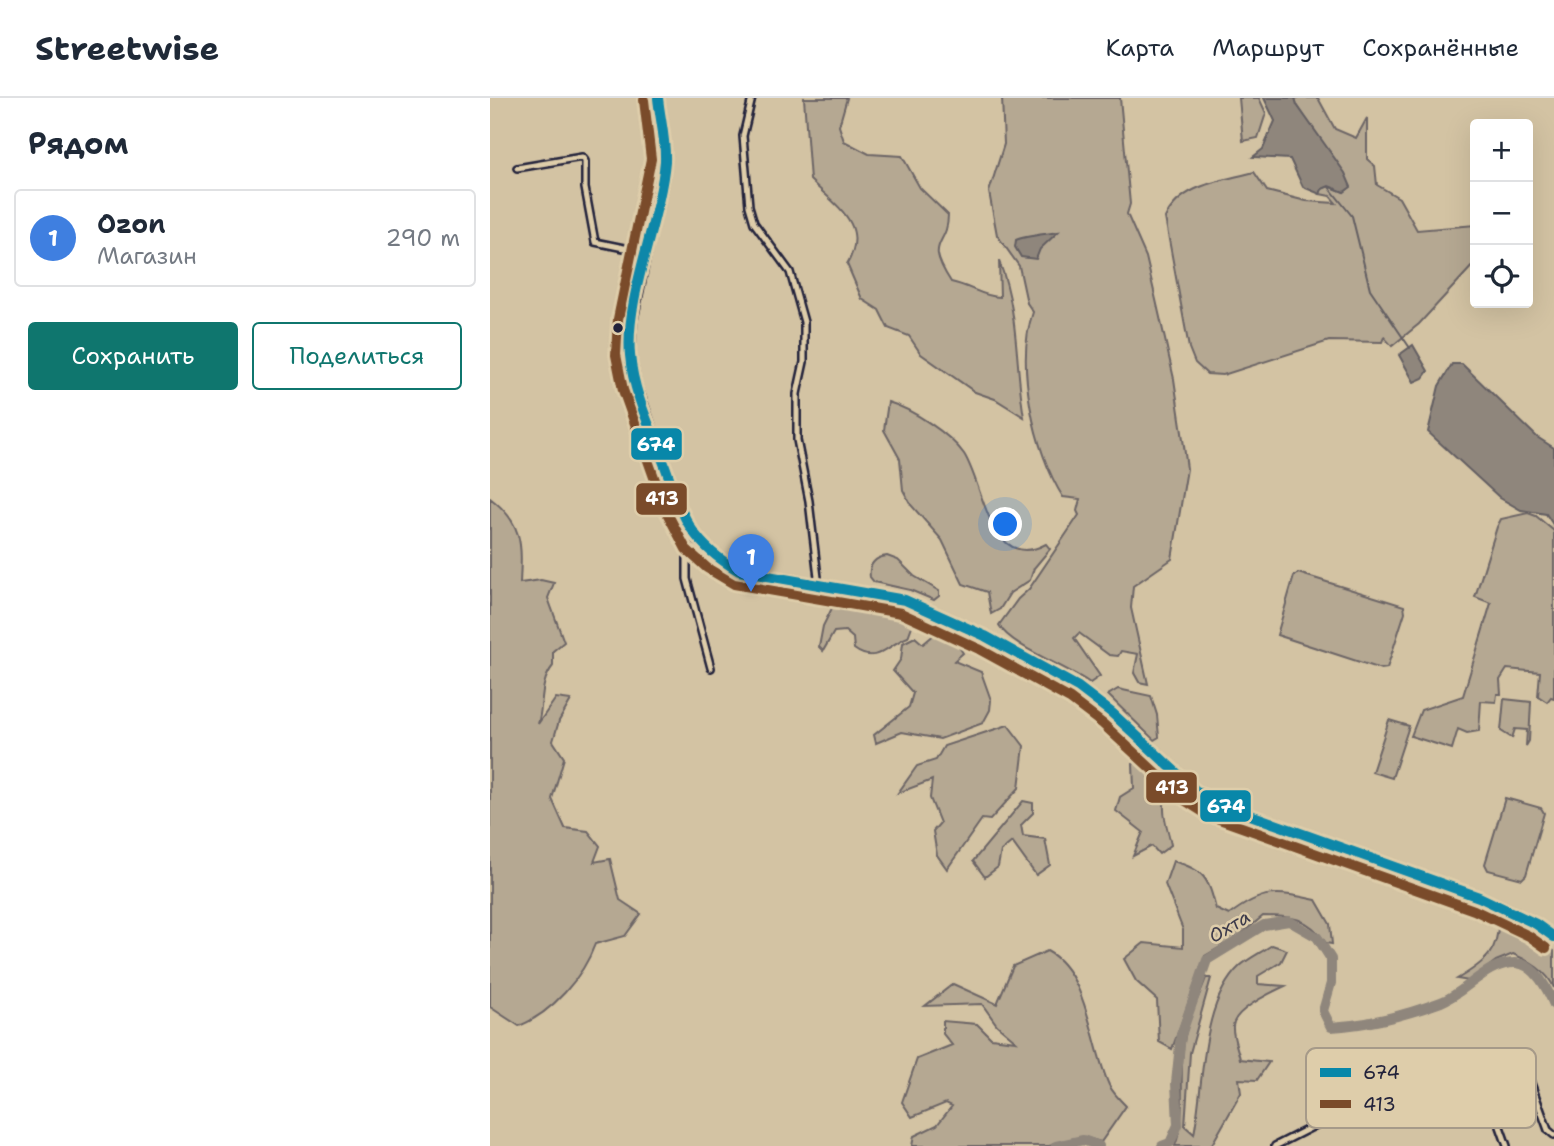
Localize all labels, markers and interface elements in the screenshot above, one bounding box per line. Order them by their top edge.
text: Streetwise [35,26,219,71]
text: Карта [1106,32,1174,64]
text: Маршрут [1212,32,1324,64]
text: Сохранённые [1362,32,1519,64]
map controls [1470,119,1533,308]
button: + [1470,119,1533,182]
text: Рядом [28,123,128,164]
button: − [1470,182,1533,245]
text: Ozon [97,206,166,241]
text: 1 [48,223,58,253]
text: 290 m [386,223,460,253]
text: Магазин [97,241,197,271]
button: locate [1470,245,1533,308]
unlabelled marker [611,321,625,335]
button: Сохранить [28,322,238,390]
button: Поделиться [252,322,462,390]
line badge: 674 [630,427,683,461]
text: 674 [637,432,676,457]
line badge: 413 [635,482,688,516]
text: 413 [645,486,679,511]
your location [988,507,1022,541]
pin: 1 [728,534,774,592]
line badge: 413 [1145,771,1198,804]
text: 413 [1155,775,1189,800]
line badge: 674 [1199,789,1252,823]
text: 674 [1207,794,1246,819]
water label: Охта [1204,904,1255,949]
legend [1306,1048,1536,1128]
text: 674 [1363,1060,1400,1085]
text: 413 [1363,1092,1396,1117]

